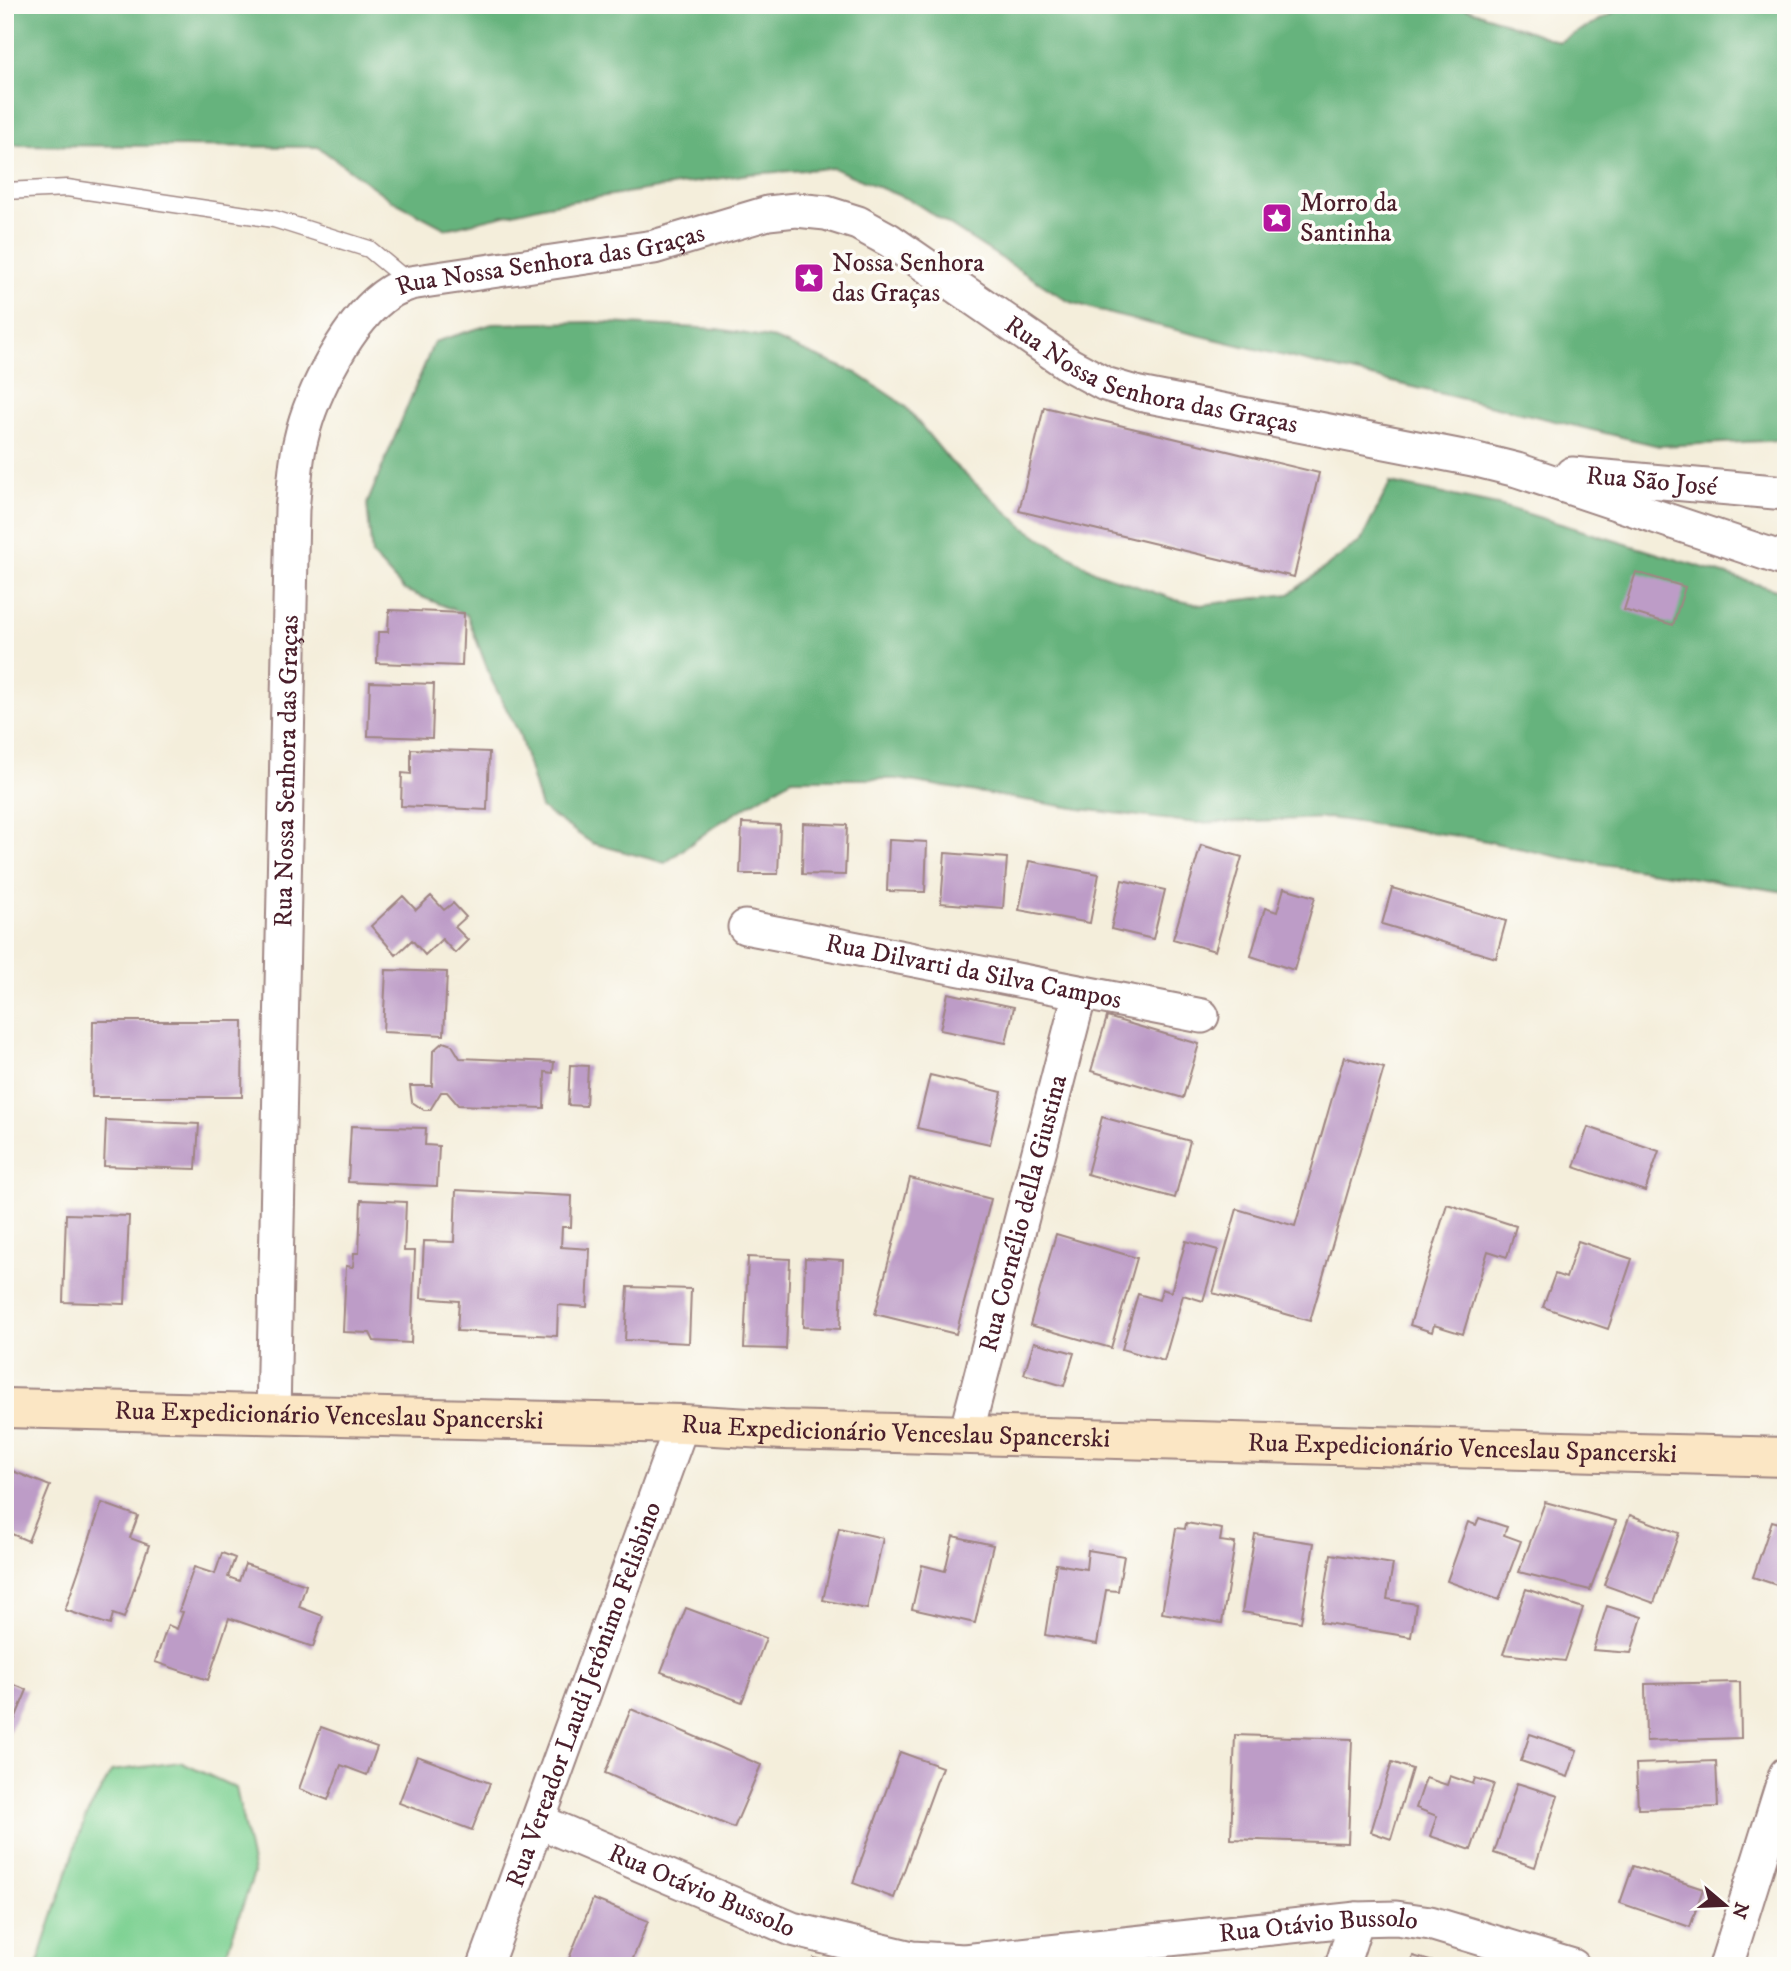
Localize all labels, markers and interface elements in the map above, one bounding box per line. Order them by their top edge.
place label: Morro da Santinha [1300,187,1398,250]
place icon: Morro da Santinha [1260,201,1294,235]
street label: Rua Nossa Senhora das Graças [391,216,708,304]
place label: Nossa Senhora das Graças [832,247,984,310]
place icon: Nossa Senhora das Graças [792,261,826,295]
street label: Rua Nossa Senhora das Graças [998,308,1301,441]
street label: Rua São José [1585,459,1719,503]
street label: Rua Nossa Senhora das Graças [267,615,306,928]
street label: Rua Dilvarti da Silva Campos [823,927,1125,1016]
street label: Rua Cornélio della Giustina [971,1071,1075,1355]
street label: Rua Expedicionário Venceslau Spancerski [114,1394,544,1437]
street label: Rua Expedicionário Venceslau Spancerski [680,1407,1111,1455]
street label: Rua Expedicionário Venceslau Spancerski [1247,1426,1677,1471]
street label: Rua Vereador Laudi Jerônimo Felisbino [499,1497,669,1892]
street label: Rua Otávio Bussolo [603,1836,800,1945]
north arrow [1690,1870,1760,1940]
text: N [1726,1899,1753,1922]
street label: Rua Otávio Bussolo [1217,1901,1420,1950]

